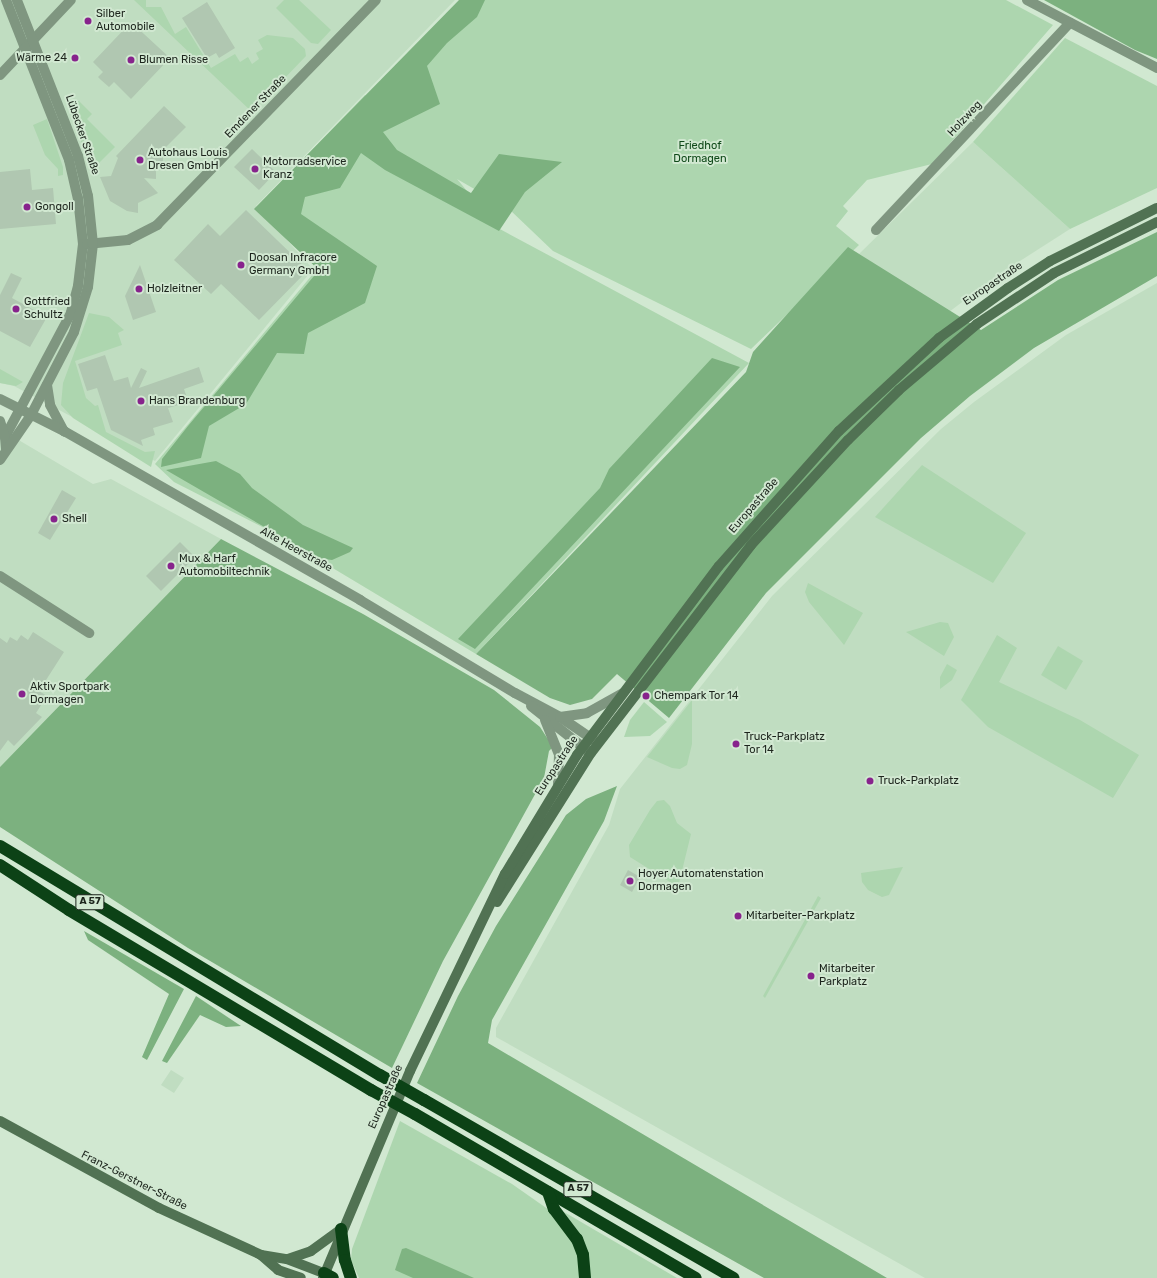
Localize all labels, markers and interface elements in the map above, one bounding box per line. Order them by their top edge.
place label: Silber Automobile [96,8,155,34]
marker: Silber Automobile [83,16,93,26]
place label: Wärme 24 [16,51,67,65]
marker: Wärme 24 [70,53,80,63]
place label: Blumen Risse [139,53,208,67]
marker: Blumen Risse [126,55,136,65]
street label: Emdener Straße [222,73,290,141]
street label: Lübecker Straße [62,93,102,177]
street label: Holzweg [945,98,985,140]
park label: Friedhof Dormagen [673,140,727,166]
place label: Autohaus Louis Dresen GmbH [148,147,228,173]
marker: Autohaus Louis Dresen GmbH [135,155,145,165]
place label: Motorradservice Kranz [263,156,346,182]
marker: Motorradservice Kranz [250,164,260,174]
place label: Gongoll [35,200,74,214]
marker: Gongoll [22,202,32,212]
place label: Doosan Infracore Germany GmbH [249,252,337,278]
street label: Europastraße [961,259,1025,309]
marker: Doosan Infracore Germany GmbH [236,260,246,270]
place label: Holzleitner [147,282,202,296]
marker: Holzleitner [134,284,144,294]
place label: Gottfried Schultz [24,296,70,322]
marker: Gottfried Schultz [11,304,21,314]
place label: Hans Brandenburg [149,394,245,408]
marker: Hans Brandenburg [136,396,146,406]
street label: Europastraße [726,476,782,536]
place label: Shell [62,512,87,526]
marker: Shell [49,514,59,524]
street label: Alte Heerstraße [258,525,334,575]
place label: Mux & Harf Automobiltechnik [179,553,270,579]
marker: Mux & Harf Automobiltechnik [166,561,176,571]
place label: Aktiv Sportpark Dormagen [30,681,109,707]
marker: Aktiv Sportpark Dormagen [17,689,27,699]
place label: Chempark Tor 14 [654,689,739,703]
marker: Chempark Tor 14 [641,691,651,701]
place label: Truck-Parkplatz Tor 14 [744,731,825,757]
street label: Europastraße [533,733,581,799]
marker: Truck-Parkplatz Tor 14 [731,739,741,749]
place label: Truck-Parkplatz [878,774,959,788]
marker: Truck-Parkplatz [865,776,875,786]
place label: Hoyer Automatenstation Dormagen [638,868,764,894]
marker: Hoyer Automatenstation Dormagen [625,876,635,886]
road number: A 57 [75,894,105,910]
place label: Mitarbeiter-Parkplatz [746,909,855,923]
marker: Mitarbeiter-Parkplatz [733,911,743,921]
place label: Mitarbeiter Parkplatz [819,963,875,989]
marker: Mitarbeiter Parkplatz [806,971,816,981]
street label: Europastraße [366,1063,406,1131]
street label: Franz-Gerstner-Straße [79,1149,189,1213]
road number: A 57 [563,1181,593,1197]

